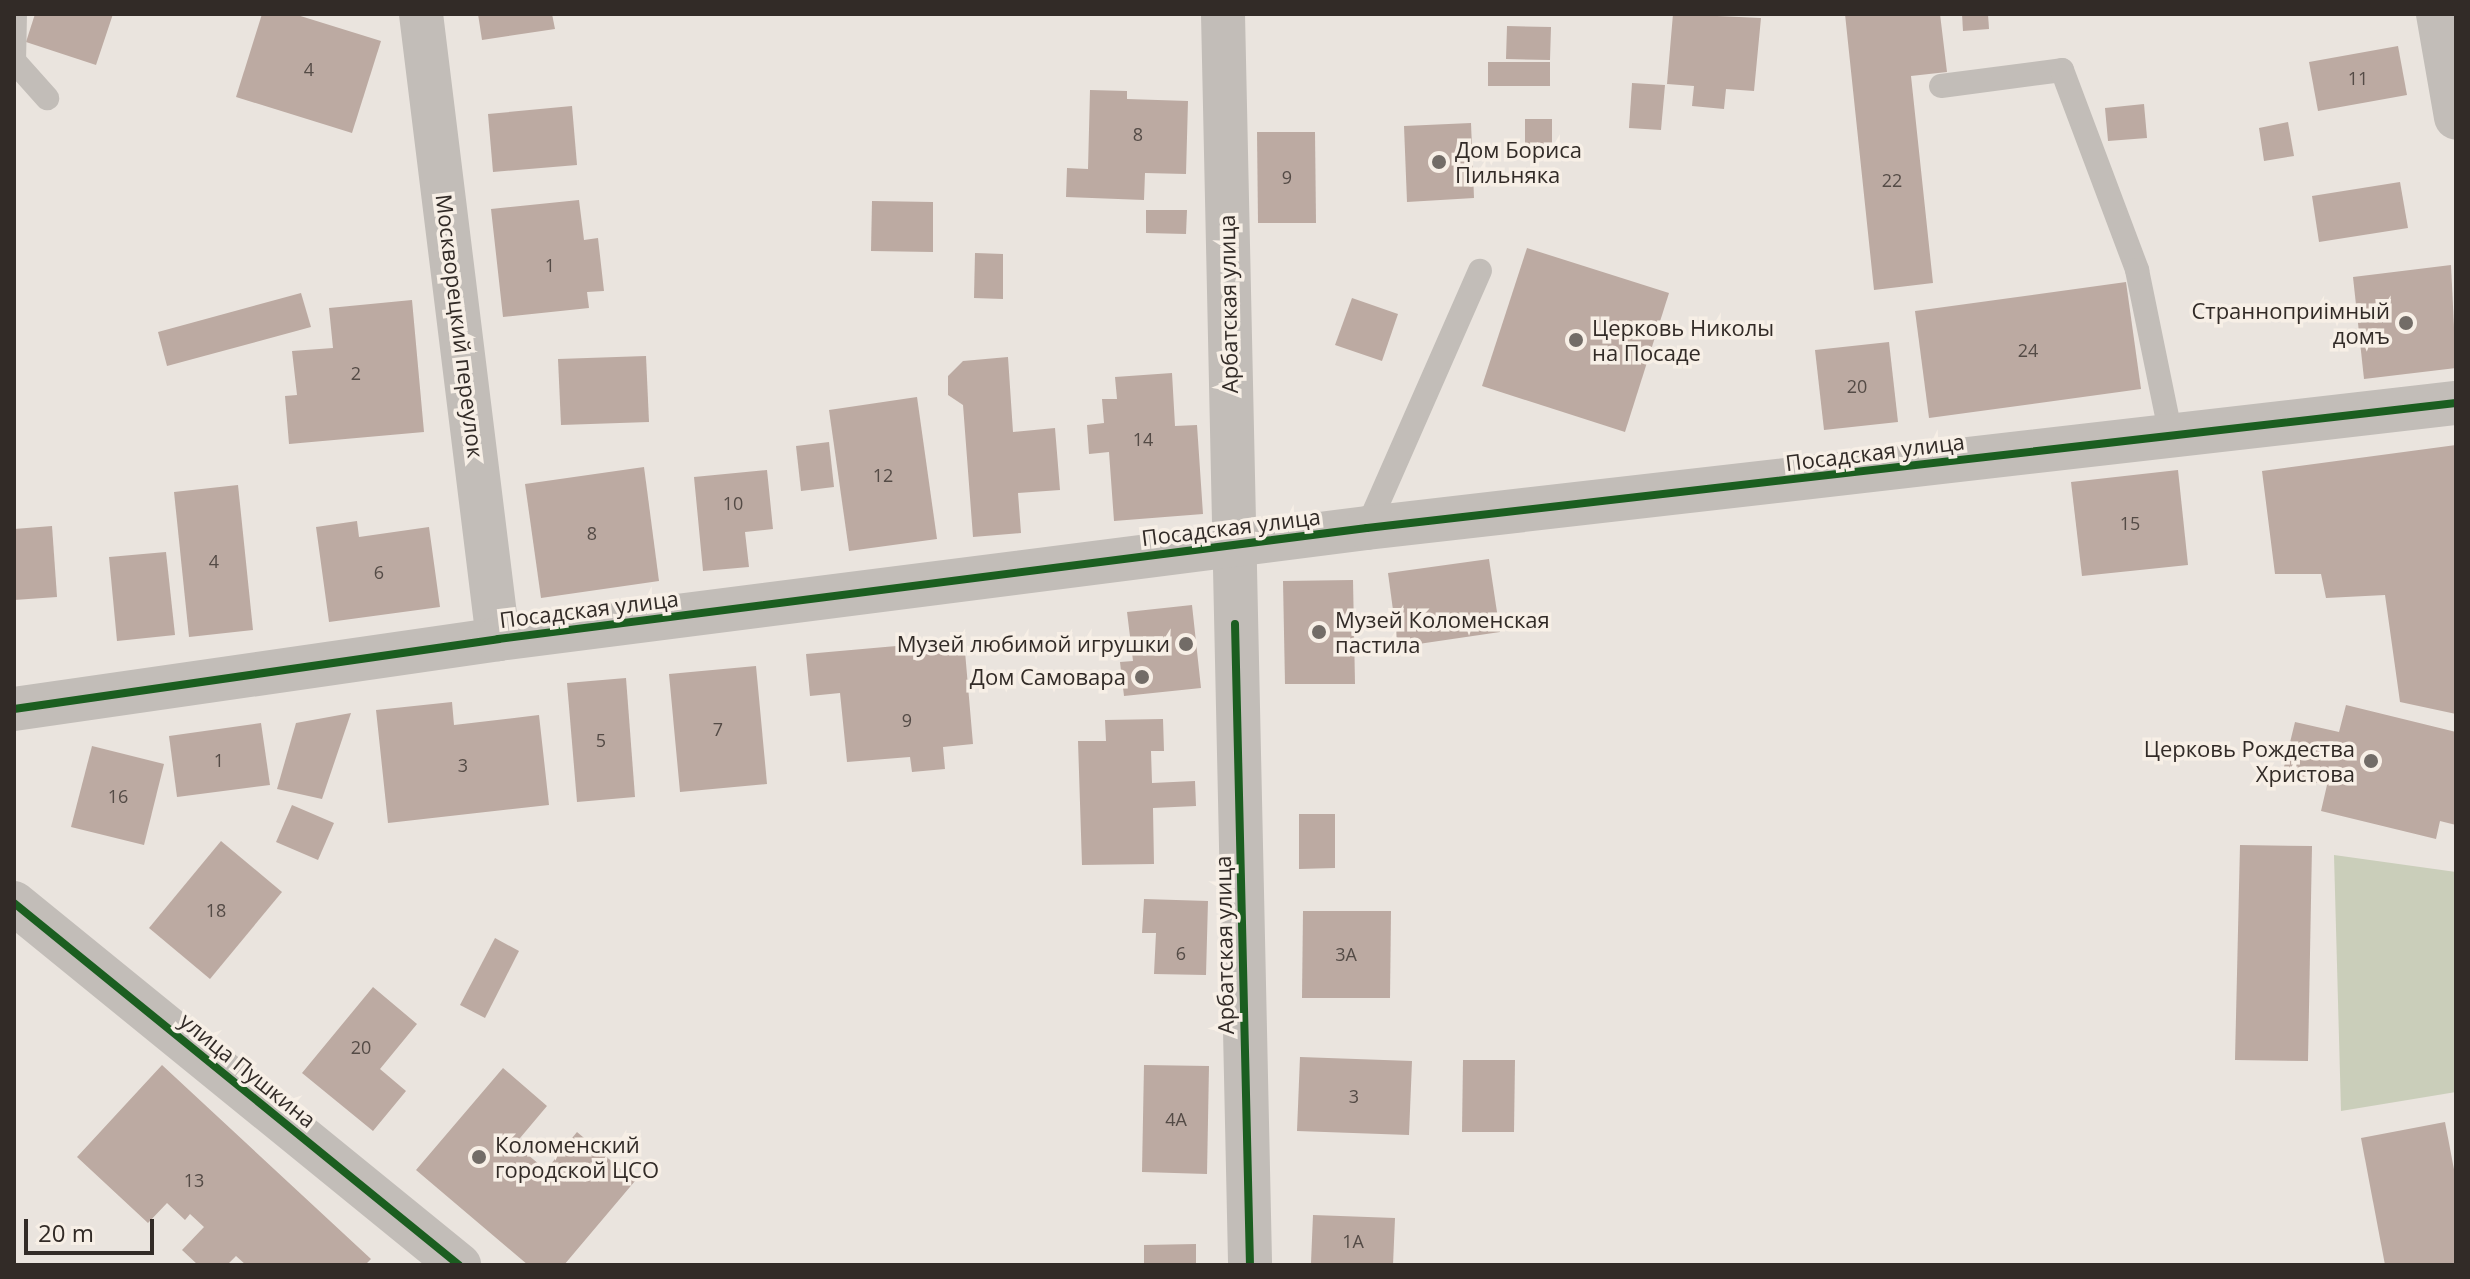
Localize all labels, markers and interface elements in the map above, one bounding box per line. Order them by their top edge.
house number: 4 [304,58,314,80]
house number: 11 [2348,67,2368,89]
house number: 8 [1133,123,1143,145]
place label: Дом Бориса Пильняка [1455,136,1582,188]
marker: Дом Бориса Пильняка [1430,153,1448,171]
house number: 9 [1282,166,1292,188]
house number: 22 [1882,169,1902,191]
street label: Москворецкий переулок [431,193,489,459]
street label: Арбатская улица [1213,214,1243,394]
house number: 1 [545,254,555,276]
place label: Странноприiмный домъ [2191,297,2390,348]
place label: Церковь Николы на Посаде [1592,314,1774,366]
marker: Странноприiмный домъ [2397,314,2415,332]
marker: Церковь Николы на Посаде [1567,331,1585,349]
house number: 24 [2018,339,2038,361]
house number: 2 [351,362,361,384]
house number: 20 [1847,375,1867,397]
house number: 14 [1133,428,1153,450]
street label: Посадская улица [1784,428,1966,476]
house number: 12 [873,464,893,486]
house number: 10 [723,492,743,514]
street label: Посадская улица [1140,503,1322,551]
house number: 15 [2120,512,2140,534]
house number: 8 [587,522,597,544]
house number: 4 [209,550,219,572]
house number: 6 [374,561,384,583]
street label: Посадская улица [498,585,680,633]
place label: Музей Коломенская пастила [1335,606,1550,658]
marker: Музей Коломенская пастила [1310,623,1328,641]
place label: Музей любимой игрушки [897,631,1170,657]
marker: Музей любимой игрушки [1177,635,1195,653]
place label: Дом Самовара [970,664,1126,690]
marker: Дом Самовара [1133,668,1151,686]
house number: 9 [902,709,912,731]
house number: 7 [713,718,723,740]
house number: 5 [596,729,606,751]
place label: Церковь Рождества Христова [2144,735,2355,786]
house number: 1 [214,749,224,771]
marker: Церковь Рождества Христова [2362,752,2380,770]
house number: 3 [458,754,468,776]
house number: 16 [108,785,128,807]
street label: Арбатская улица [1209,855,1239,1035]
house number: 18 [206,899,226,921]
house number: 6 [1176,942,1186,964]
house number: 3А [1335,943,1357,965]
street label: улица Пушкина [175,1007,321,1133]
house number: 20 [351,1036,371,1058]
house number: 3 [1349,1085,1359,1107]
house number: 4А [1165,1108,1187,1130]
place label: Коломенский городской ЦСО [495,1131,659,1182]
marker: Коломенский городской ЦСО [470,1148,488,1166]
house number: 13 [184,1169,204,1191]
scale bar [28,1203,158,1253]
text: 20 m [38,1216,94,1249]
house number: 1А [1342,1230,1364,1252]

